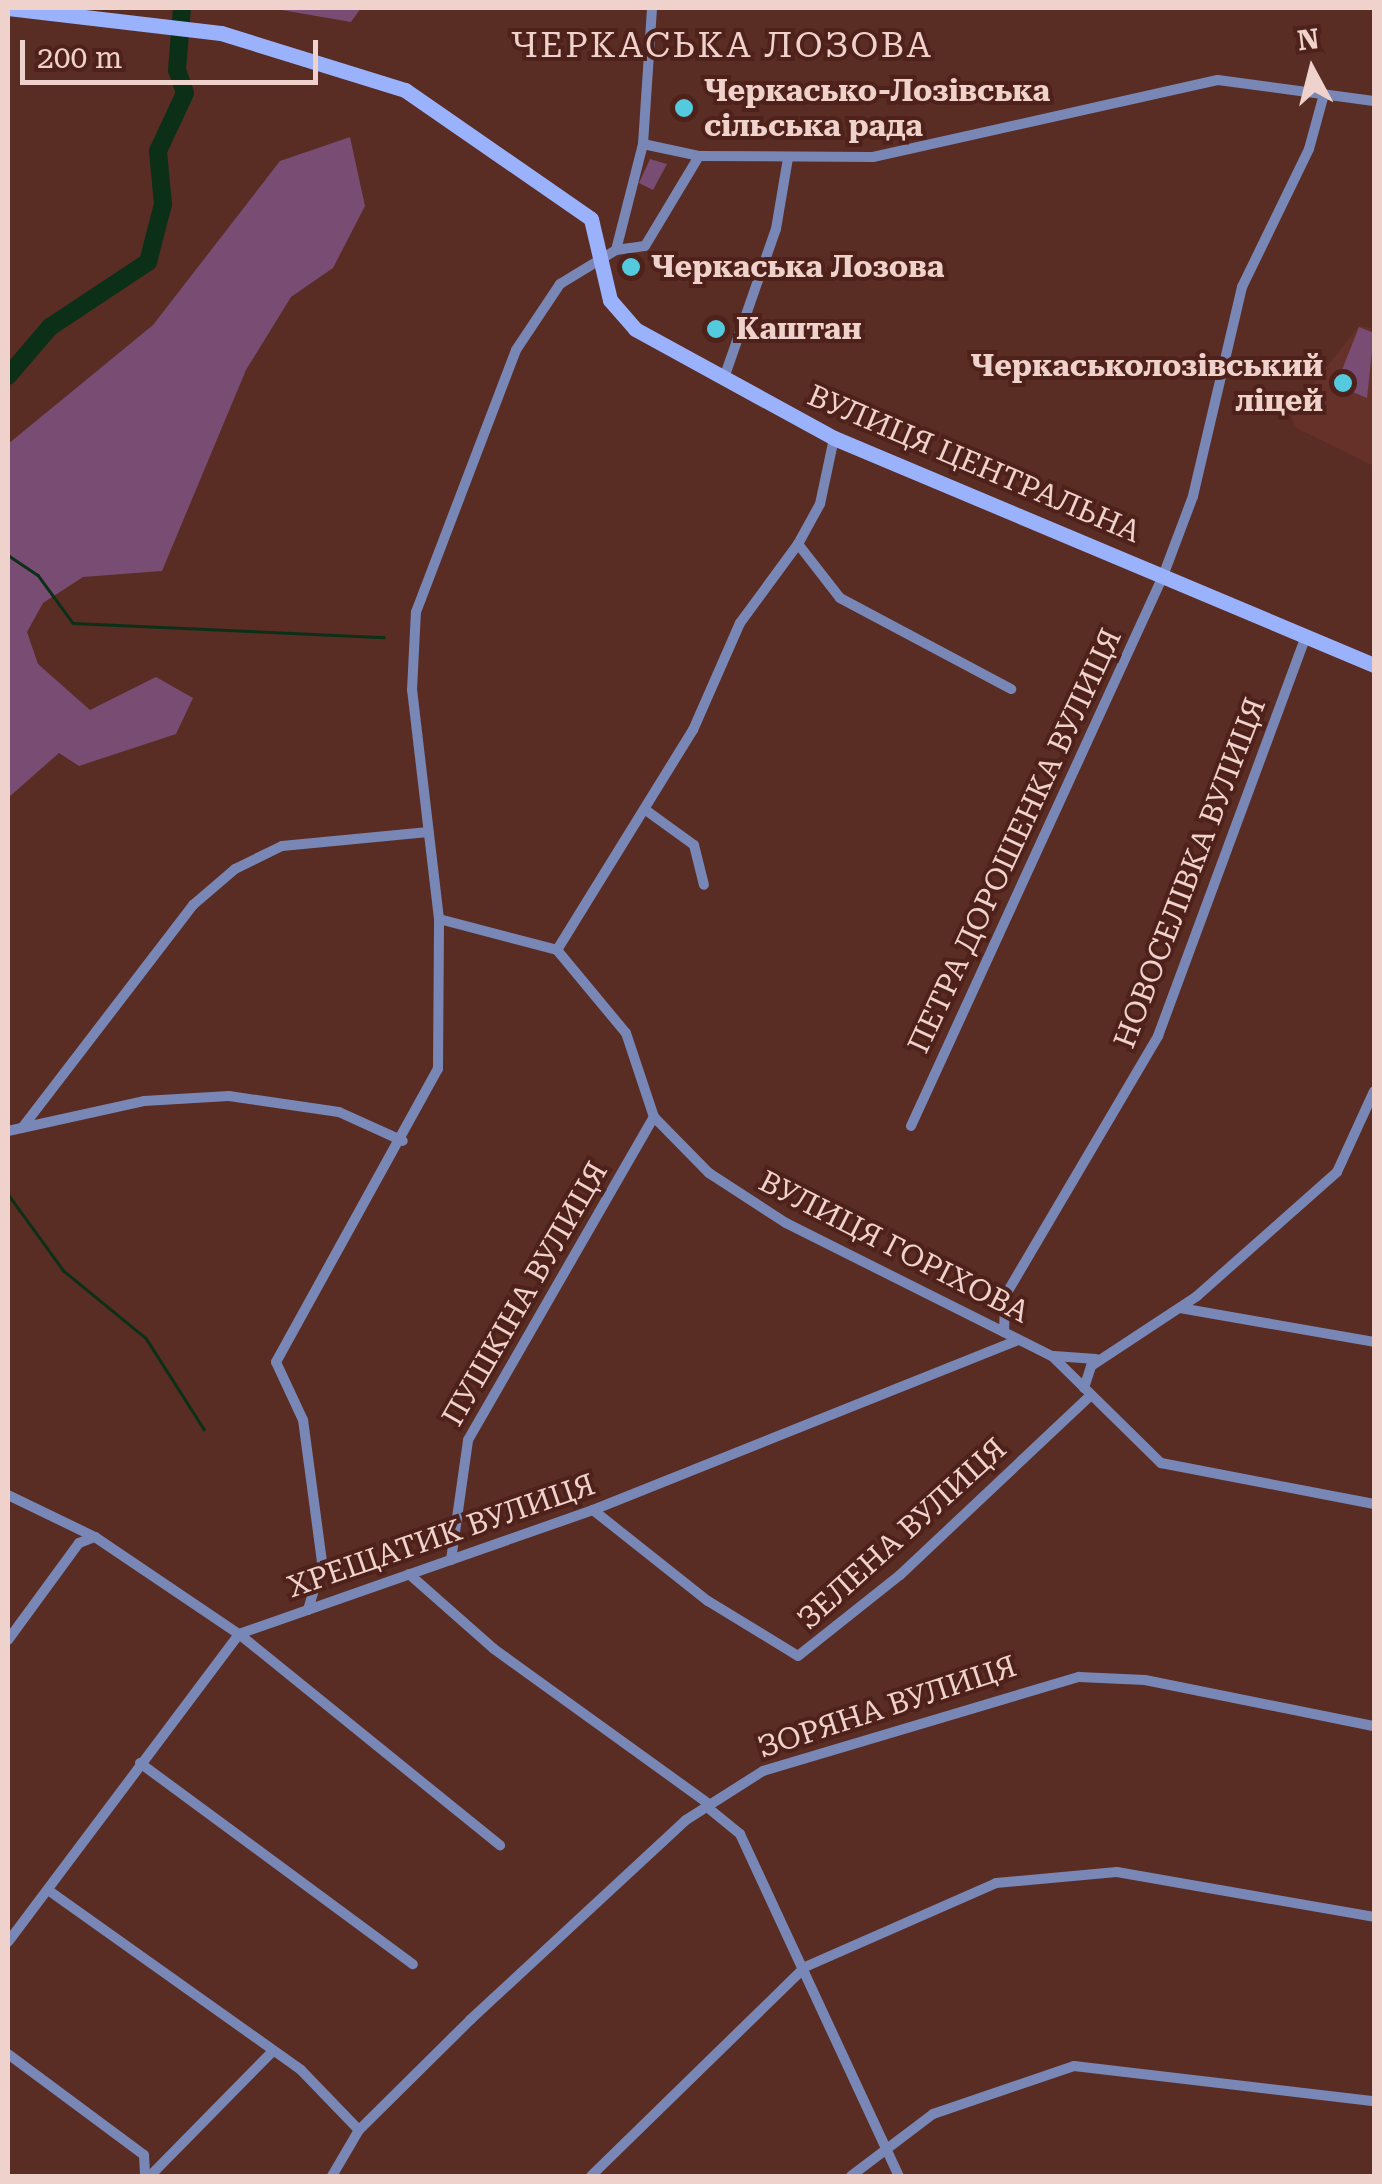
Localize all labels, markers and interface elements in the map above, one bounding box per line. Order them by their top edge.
scale bar [25,20,322,82]
north arrow [1262,20,1362,120]
text: N [1296,22,1321,57]
district label: ЧЕРКАСЬКА ЛОЗОВА [510,25,934,67]
text: 200 m [37,40,122,75]
place label: Черкасько-Лозівська сільська рада [704,73,1050,144]
marker: Черкасько-Лозівська сільська рада [673,97,695,119]
place label: Черкаська Лозова [651,249,944,285]
marker: Черкаська Лозова [620,256,642,278]
place label: Каштан [736,311,862,347]
marker: Каштан [705,318,727,340]
place label: Черкаськолозівський ліцей [971,348,1323,418]
marker: Черкаськолозівський ліцей [1332,372,1354,394]
street label: ВУЛИЦЯ ЦЕНТРАЛЬНА [802,378,1146,550]
street label: ПЕТРА ДОРОШЕНКА ВУЛИЦЯ [901,623,1129,1059]
street label: НОВОСЕЛІВКА ВУЛИЦЯ [1106,693,1274,1053]
street label: ПУШКІНА ВУЛИЦЯ [435,1156,615,1432]
street label: ВУЛИЦЯ ГОРІХОВА [753,1163,1035,1331]
street label: ЗЕЛЕНА ВУЛИЦЯ [790,1431,1014,1637]
street label: ХРЕЩАТИК ВУЛИЦЯ [282,1466,600,1606]
street label: ЗОРЯНА ВУЛИЦЯ [753,1648,1021,1766]

